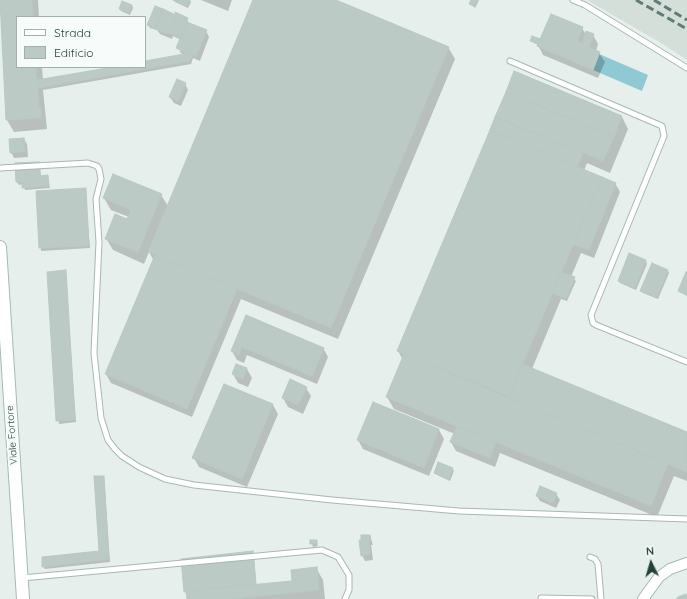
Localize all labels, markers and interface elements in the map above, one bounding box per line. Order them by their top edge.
legend [16,16,146,68]
text: Strada [54,25,91,40]
text: Edificio [54,45,94,60]
street label: Viale Fortore [4,405,20,465]
north arrow [631,543,671,583]
text: N [645,544,655,558]

